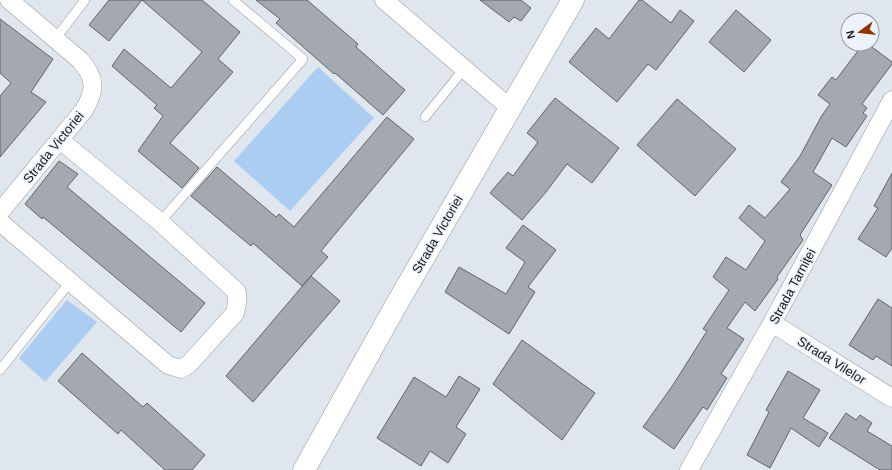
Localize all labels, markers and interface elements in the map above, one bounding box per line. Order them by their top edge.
north arrow [840,12,880,52]
text: N [844,29,857,40]
street label: Strada Victoriei [20,108,87,186]
street label: Strada Victoriei [409,192,466,276]
street label: Strada Tarniței [766,246,819,327]
street label: Strada Vilelor [795,333,869,388]

